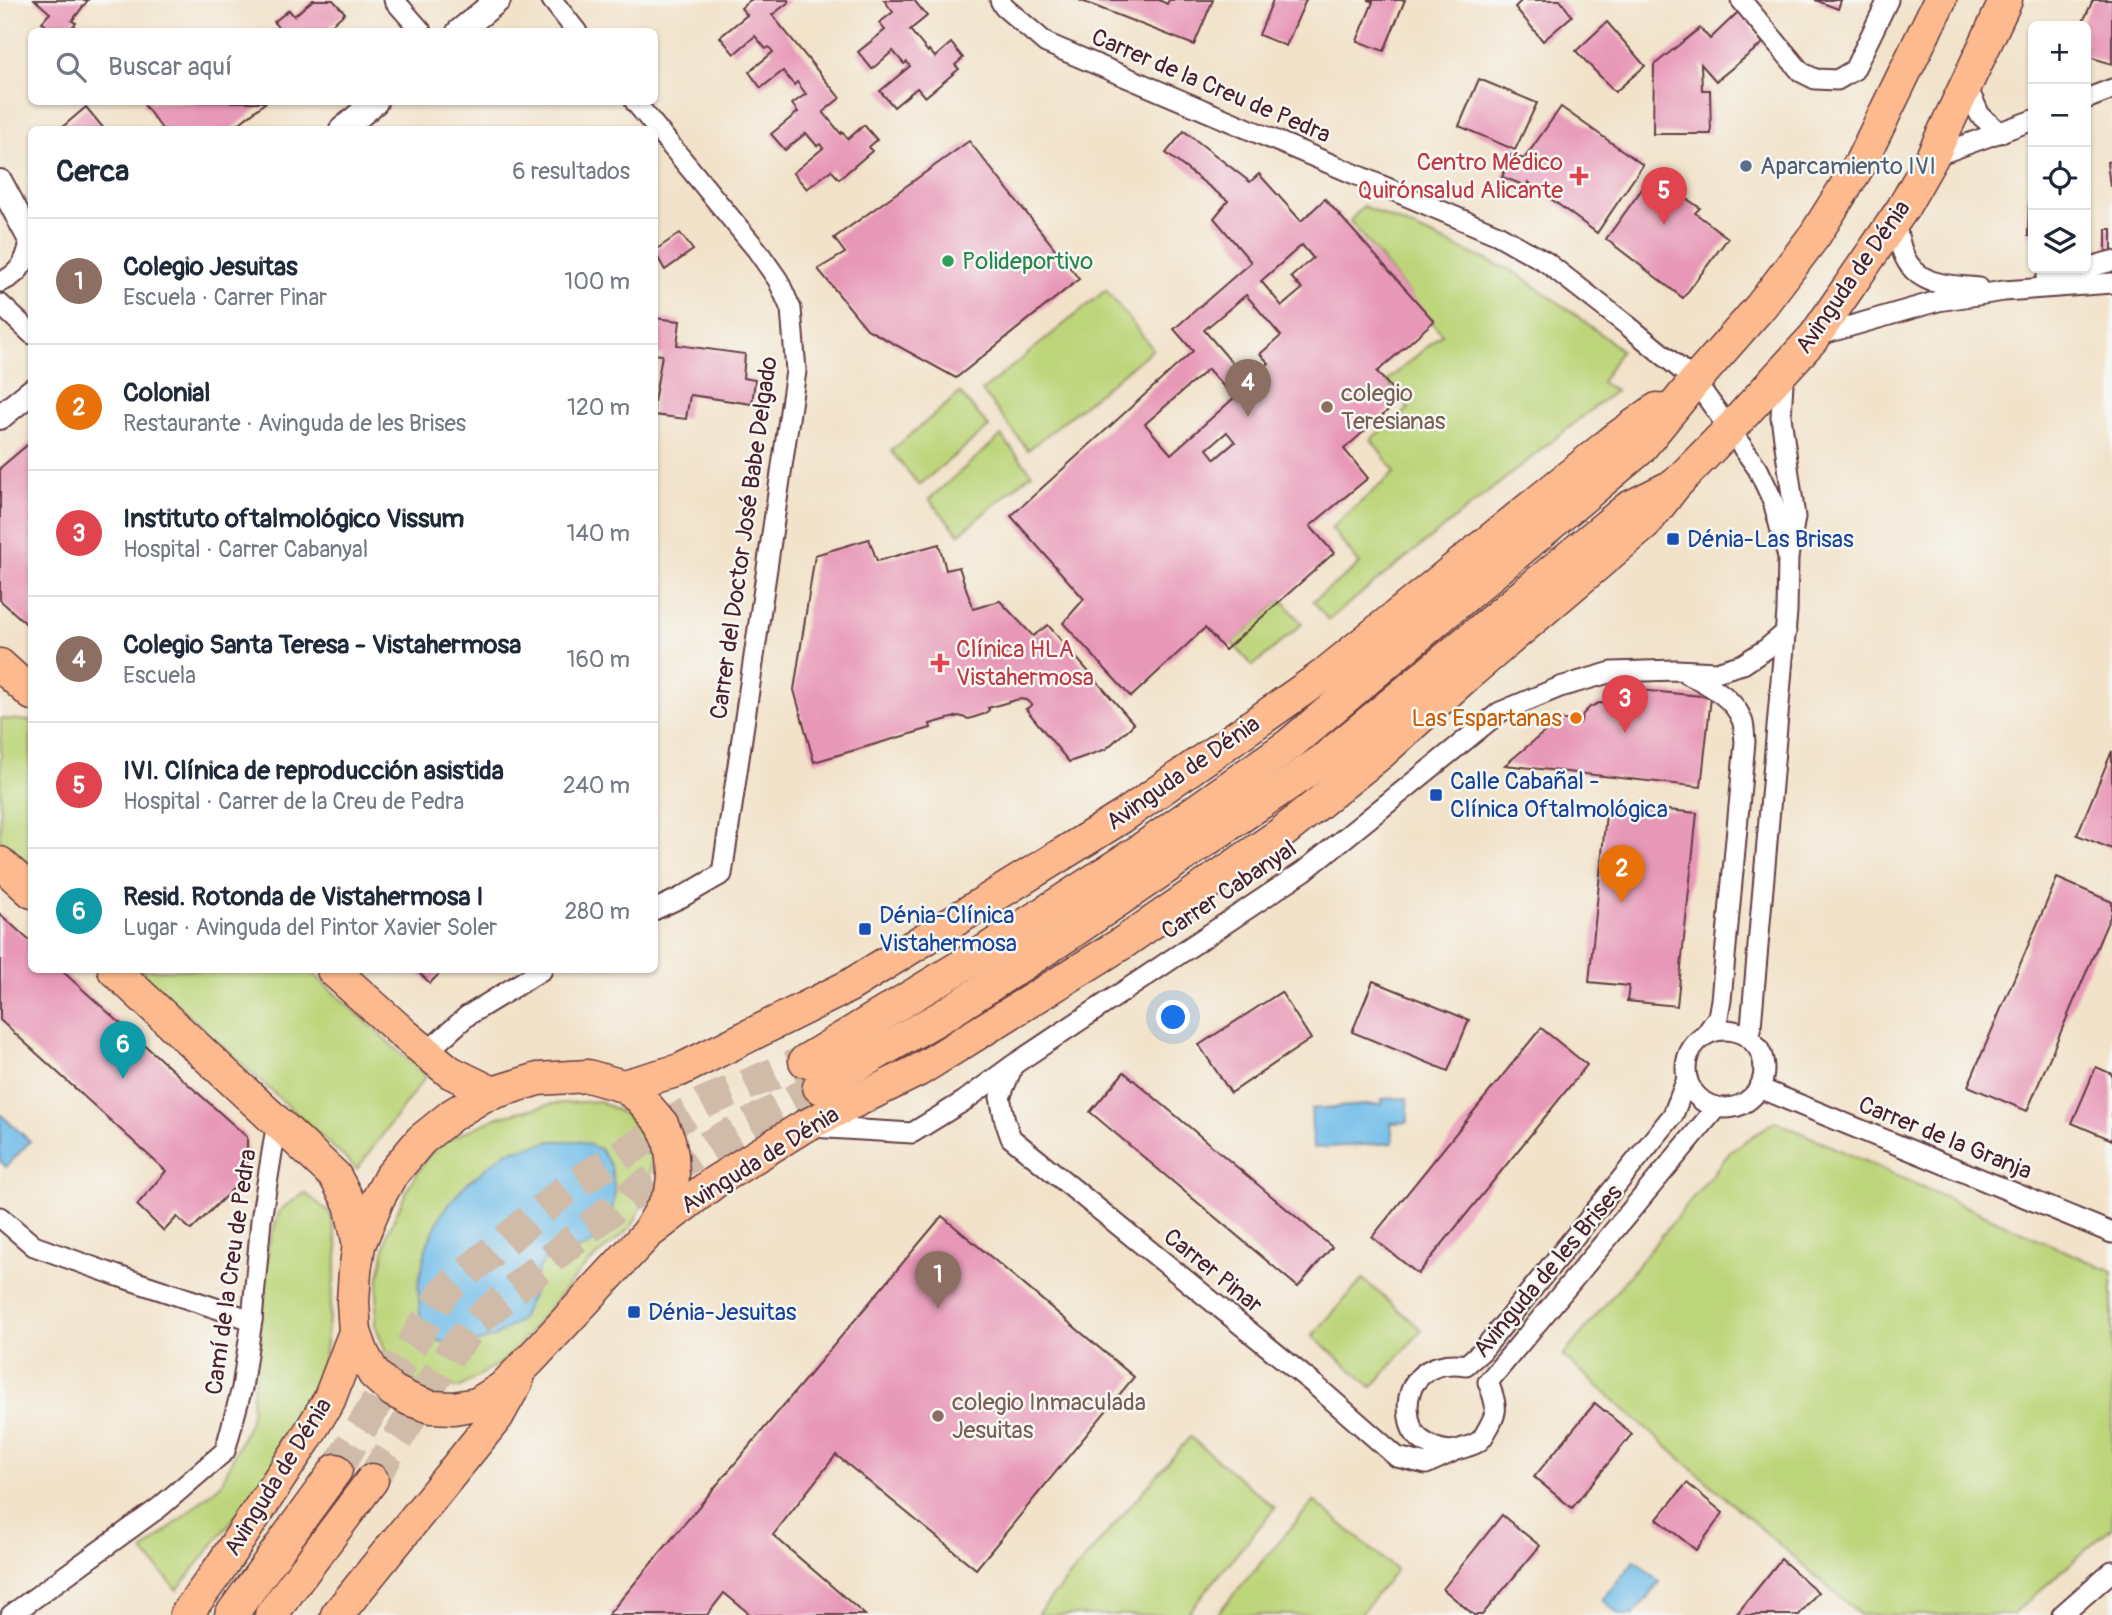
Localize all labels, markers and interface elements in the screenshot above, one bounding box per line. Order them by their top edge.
map controls [2028,21,2091,273]
button: + [2028,21,2091,84]
street label: Carrer de la Creu de Pedra [1087,22,1335,150]
search box [28,28,658,105]
icon: search [52,48,90,86]
text: Buscar aquí [108,51,232,83]
button: − [2028,84,2091,147]
button: locate [2028,147,2091,210]
place label: Centro Médico Quirónsalud Alicante [1358,148,1563,205]
place label: Aparcamiento IVI [1760,152,1936,181]
text: Cerca [56,153,129,190]
text: 6 resultados [512,157,630,186]
marker: Aparcamiento IVI [1738,158,1754,174]
marker: Centro Médico Quirónsalud Alicante [1569,166,1589,186]
pin: 5 [1641,167,1687,225]
street label: Avinguda de Dénia [1789,195,1917,359]
button: layers [2028,210,2091,273]
place label: Polideportivo [962,247,1093,276]
text: Colegio Jesuitas [123,251,298,283]
marker: Polideportivo [940,253,956,269]
text: 1 [75,267,84,296]
text: 100 m [564,267,630,296]
text: Escuela · Carrer Pinar [123,283,327,312]
street label: Carrer del Doctor José Babe Delgado [704,355,784,721]
pin: 4 [1225,359,1271,417]
text: Colonial [123,377,211,409]
place label: colegio Teresianas [1341,379,1446,436]
text: 2 [73,393,85,422]
text: 120 m [567,393,630,422]
marker: colegio Teresianas [1319,399,1335,415]
text: Restaurante · Avinguda de les Brises [123,409,466,438]
text: Instituto oftalmológico Vissum [123,503,464,535]
text: 3 [73,519,85,548]
text: 140 m [567,519,630,548]
place label: Dénia-Las Brisas [1687,525,1854,554]
marker: Dénia-Las Brisas [1665,531,1681,547]
text: Hospital · Carrer Cabanyal [123,535,368,564]
text: Colegio Santa Teresa - Vistahermosa [123,629,521,661]
place label: Clínica HLA Vistahermosa [956,635,1094,692]
text: 4 [72,645,86,674]
text: 160 m [566,645,630,674]
marker: Clínica HLA Vistahermosa [930,653,950,673]
text: Escuela [123,661,196,690]
pin: 3 [1602,675,1648,733]
place label: Las Espartanas [1412,704,1562,733]
street label: Avinguda de Dénia [1101,709,1265,837]
marker: Las Espartanas [1568,710,1584,726]
text: IVI. Clínica de reproducción asistida [123,755,504,787]
place label: Calle Cabañal - Clínica Oftalmológica [1450,767,1668,824]
text: 5 [73,771,85,800]
text: 240 m [563,771,630,800]
text: Hospital · Carrer de la Creu de Pedra [123,787,464,816]
marker: Calle Cabañal - Clínica Oftalmológica [1428,787,1444,803]
street label: Carrer Cabanyal [1156,834,1302,946]
pin: 2 [1599,845,1645,903]
text: Resid. Rotonda de Vistahermosa I [123,881,483,913]
text: 6 [72,897,86,926]
text: 280 m [564,897,630,926]
place label: Dénia-Clínica Vistahermosa [879,901,1017,958]
text: Lugar · Avinguda del Pintor Xavier Soler [123,913,497,942]
marker: Dénia-Clínica Vistahermosa [857,921,873,937]
your location [1156,1000,1190,1034]
pin: 6 [100,1021,146,1079]
street label: Carrer de la Granja [1854,1090,2036,1186]
street label: Avinguda de Dénia [676,1100,844,1220]
street label: Camí de la Creu de Pedra [199,1147,263,1397]
street label: Avinguda de les Brises [1467,1178,1629,1363]
street label: Carrer Pinar [1158,1222,1269,1320]
pin: 1 [915,1251,961,1309]
place label: Dénia-Jesuitas [648,1298,797,1327]
marker: Dénia-Jesuitas [626,1304,642,1320]
place label: colegio Inmaculada Jesuitas [952,1388,1146,1445]
street label: Avinguda de Dénia [218,1393,338,1561]
marker: colegio Inmaculada Jesuitas [930,1408,946,1424]

